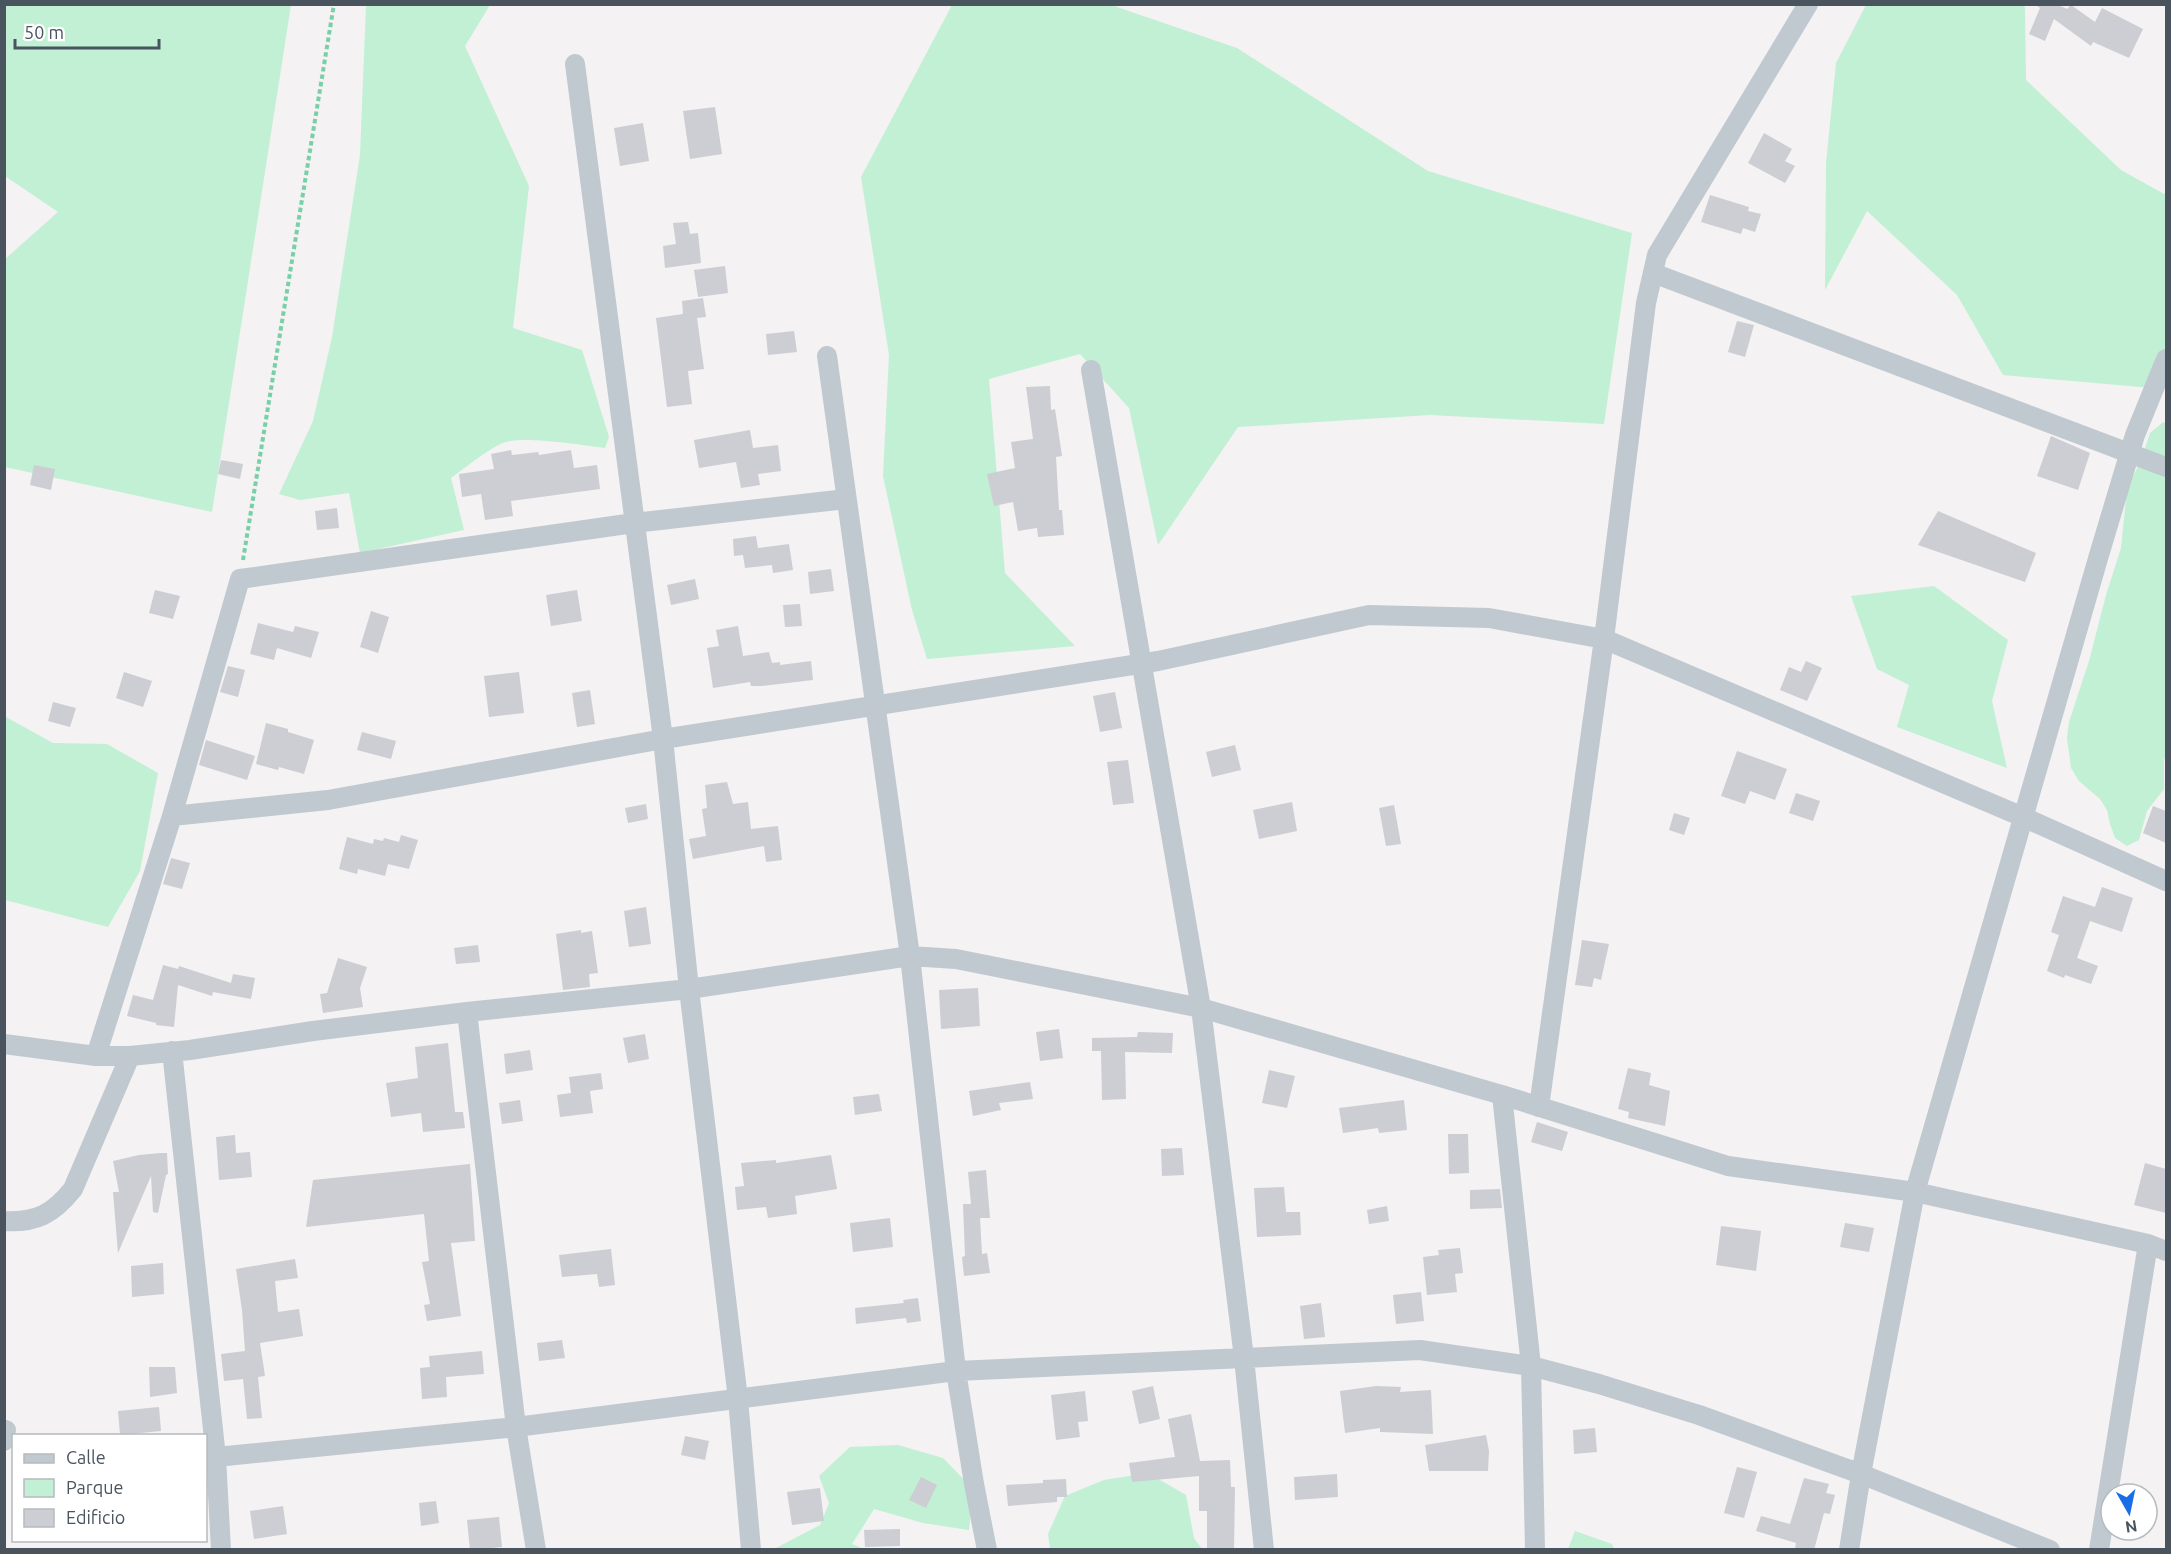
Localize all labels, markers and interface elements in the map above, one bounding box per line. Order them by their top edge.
scale bar [15,12,159,50]
text: 50 m [24,22,64,42]
legend [12,1434,207,1542]
text: Calle [66,1447,106,1467]
text: Parque [66,1477,123,1497]
north arrow [2099,1482,2159,1542]
text: Edificio [66,1507,125,1527]
text: N [2124,1517,2139,1537]

